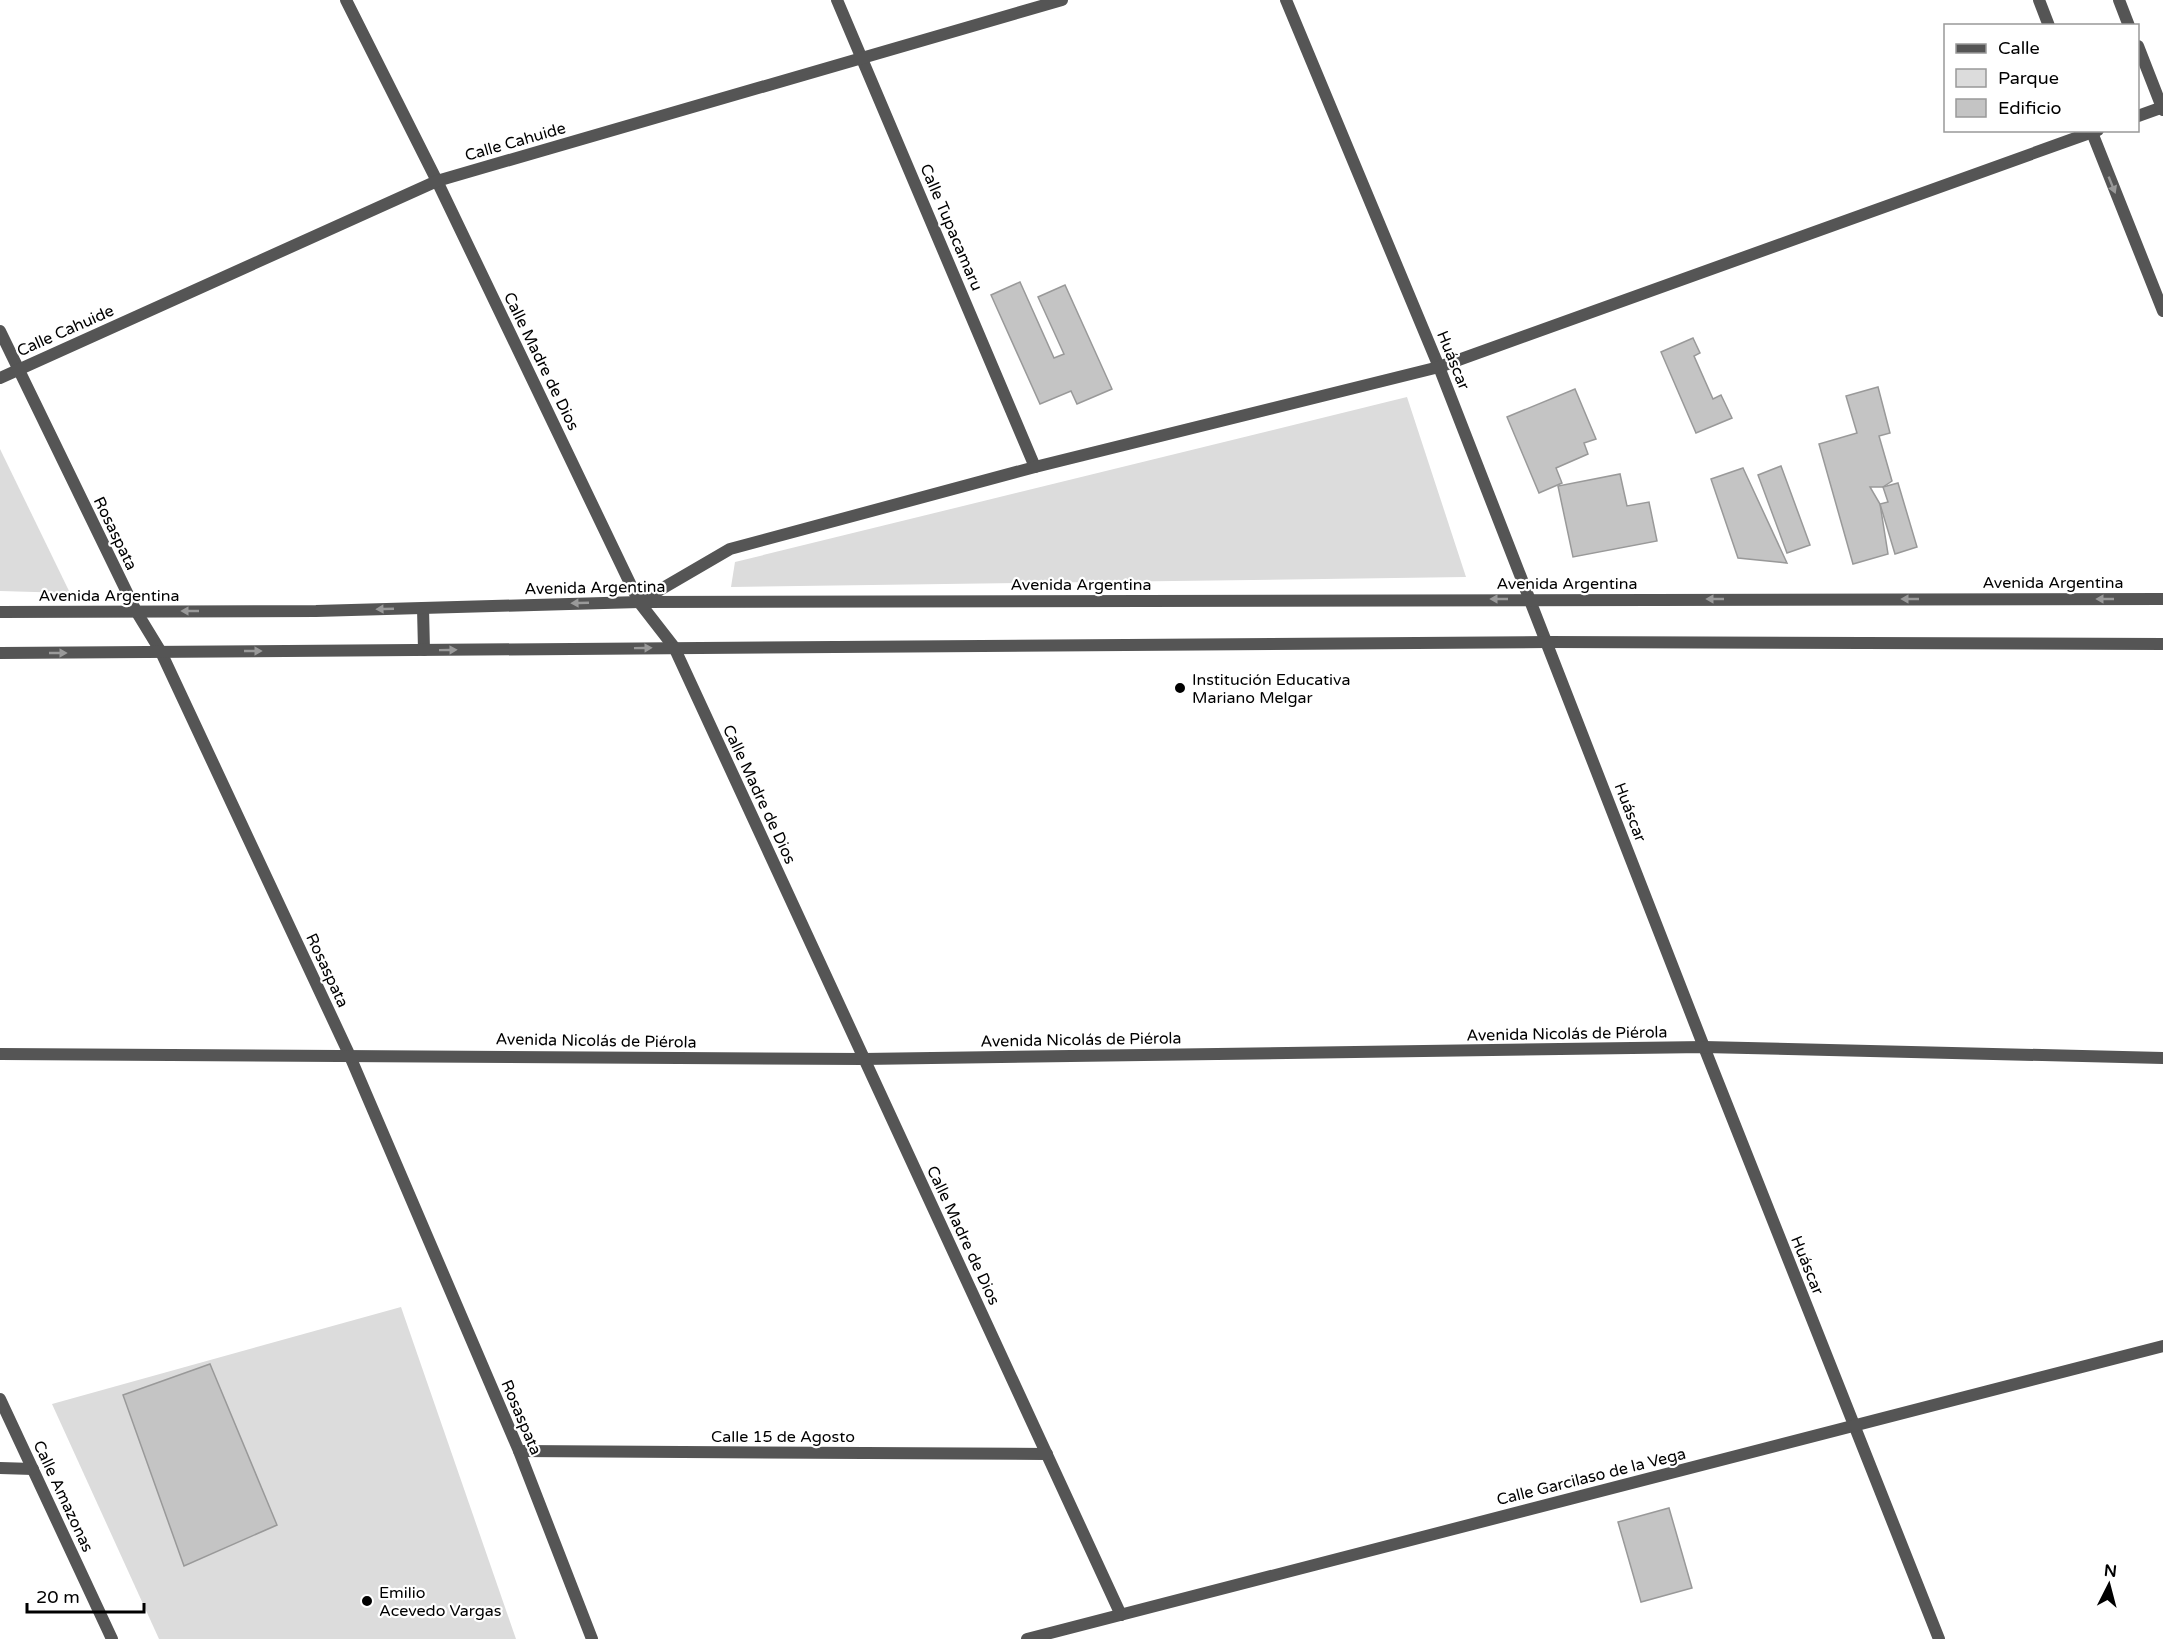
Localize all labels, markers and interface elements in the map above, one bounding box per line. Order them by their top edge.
legend [1944,24,2139,132]
text: Calle [1998,37,2040,59]
text: Parque [1998,67,2059,89]
text: Edificio [1998,97,2062,119]
street label: Calle Cahuide [463,118,568,166]
street label: Calle Tupacamaru [915,161,987,294]
one-way arrow [2108,176,2118,194]
street label: Calle Madre de Dios [499,289,583,434]
street label: Calle Cahuide [14,301,117,361]
street label: Huáscar [1432,328,1474,394]
street label: Rosaspata [89,493,142,574]
street label: Avenida Argentina [1982,573,2124,593]
street label: Avenida Argentina [1496,574,1638,594]
street label: Avenida Argentina [1010,575,1152,595]
street label: Avenida Argentina [524,577,666,599]
street label: Avenida Argentina [38,586,180,606]
one-way arrow [1489,594,1508,604]
one-way arrow [1705,594,1724,604]
one-way arrow [1900,594,1919,604]
one-way arrow [2095,594,2114,604]
one-way arrow [571,598,590,608]
one-way arrow [376,604,395,613]
one-way arrow [181,606,200,616]
one-way arrow [634,643,653,653]
one-way arrow [439,645,458,655]
one-way arrow [244,646,263,656]
one-way arrow [49,648,68,658]
place label: Institución Educativa Mariano Melgar [1192,670,1350,708]
marker: Institución Educativa Mariano Melgar [1173,681,1187,695]
street label: Calle Madre de Dios [718,722,800,867]
street label: Huáscar [1610,780,1651,846]
street label: Rosaspata [301,930,353,1011]
street label: Avenida Nicolás de Piérola [1466,1022,1668,1046]
street label: Avenida Nicolás de Piérola [980,1028,1182,1052]
street label: Avenida Nicolás de Piérola [495,1029,697,1053]
street label: Calle Madre de Dios [922,1163,1004,1308]
street label: Huáscar [1786,1233,1828,1299]
street label: Rosaspata [496,1377,546,1458]
street label: Calle 15 de Agosto [711,1427,855,1447]
street label: Calle Amazonas [28,1437,98,1555]
street label: Calle Garcilaso de la Vega [1495,1444,1688,1510]
north arrow [2079,1555,2139,1615]
text: N [2103,1560,2118,1582]
scale bar [27,1576,144,1614]
place label: Emilio Acevedo Vargas [379,1583,501,1621]
text: 20 m [36,1586,80,1608]
marker: Emilio Acevedo Vargas [360,1594,374,1608]

